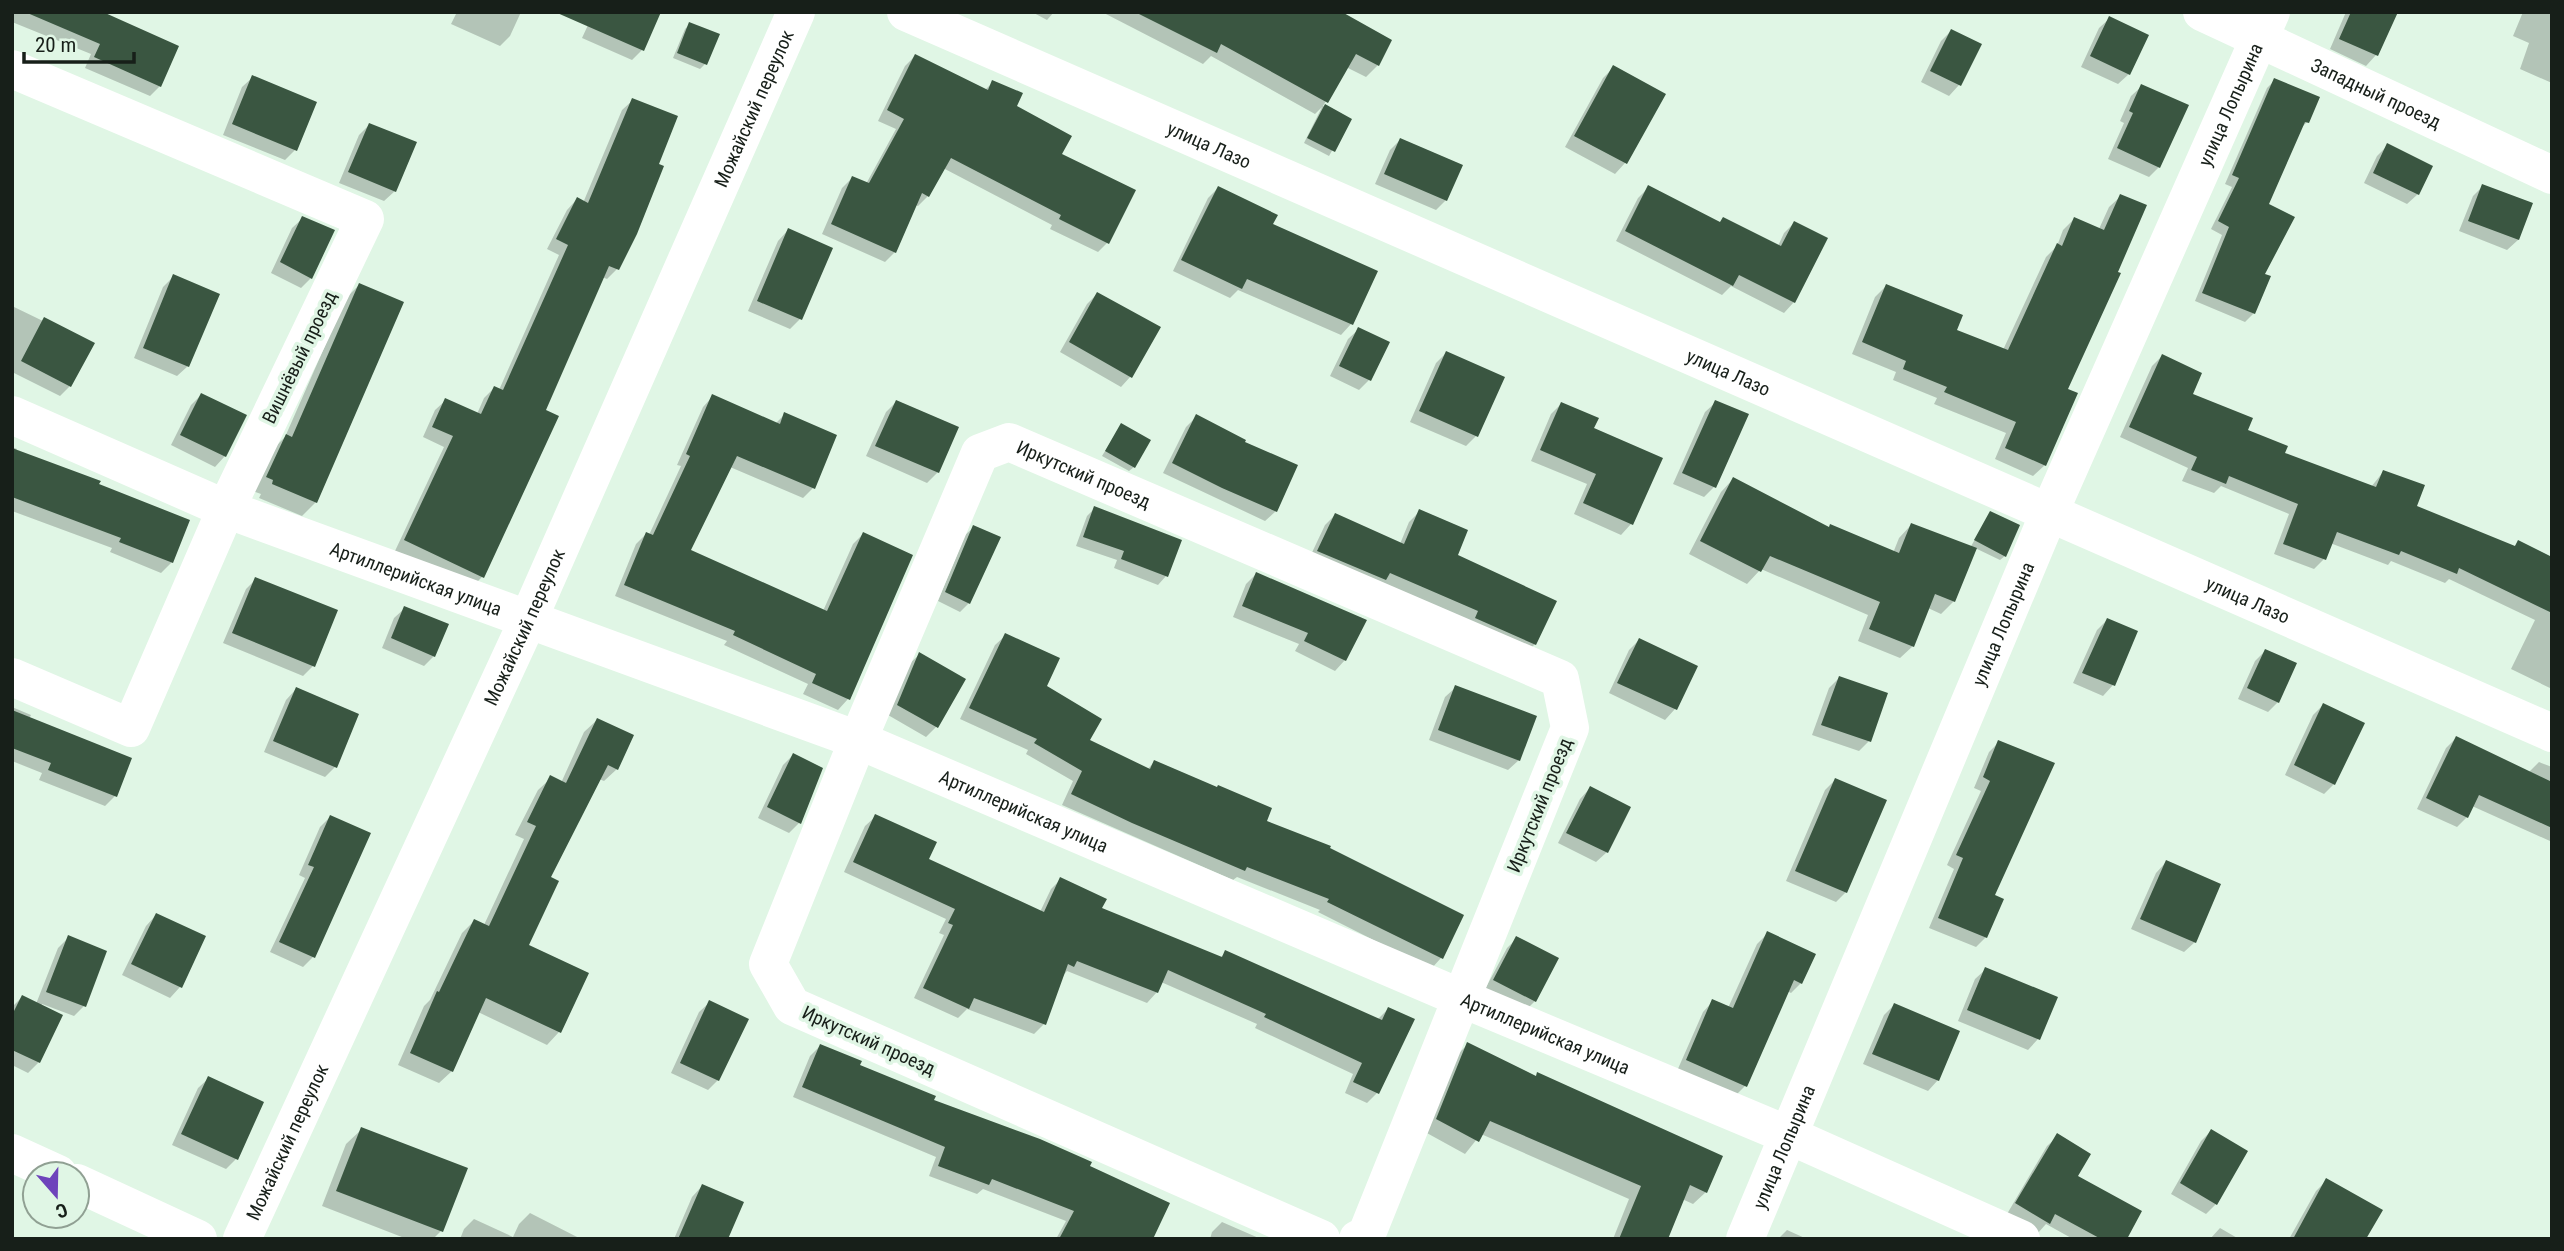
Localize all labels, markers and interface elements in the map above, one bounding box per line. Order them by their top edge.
scale bar [24,21,135,65]
street label: Можайский переулок [709,26,799,191]
text: 20 m [35,33,76,57]
street label: улица Лопырина [2193,40,2268,170]
street label: Западный проезд [2307,53,2445,134]
street label: улица Лазо [1163,117,1254,174]
street label: Вишнёвый проезд [257,287,342,427]
street label: улица Лазо [1683,344,1774,401]
street label: Иркутский проезд [1013,436,1154,513]
street label: Артиллерийская улица [327,537,505,621]
street label: Можайский переулок [479,545,570,709]
street label: улица Лопырина [1967,559,2039,689]
street label: улица Лазо [2202,572,2293,629]
street label: Иркутский проезд [1502,734,1577,876]
street label: Артиллерийская улица [936,765,1111,858]
street label: Артиллерийская улица [1457,988,1633,1079]
street label: Иркутский проезд [799,1001,939,1080]
street label: Можайский переулок [241,1060,333,1224]
street label: улица Лопырина [1748,1082,1820,1212]
north arrow [21,1160,91,1230]
text: С [52,1198,71,1223]

